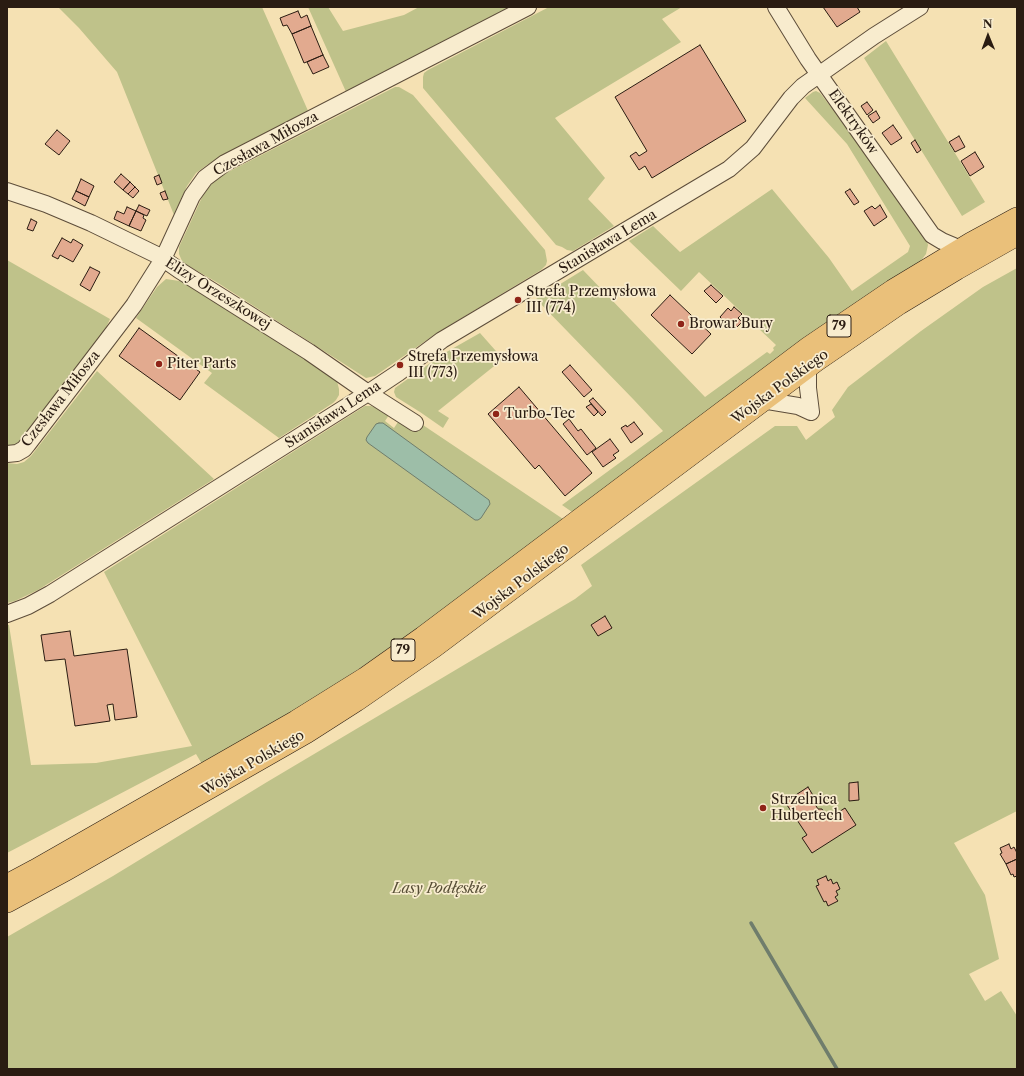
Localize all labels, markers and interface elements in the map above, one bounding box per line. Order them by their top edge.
north arrow [968,16,1008,56]
text: N [983,17,993,31]
street label: Elektryków [824,86,882,158]
street label: Czesława Miłosza [211,108,321,180]
street label: Stanisława Lema [556,206,660,278]
street label: Elizy Orzeszkowej [162,255,274,333]
place label: Strefa Przemysłowa III (774) [526,284,657,316]
marker: Strefa Przemysłowa III (774) [513,295,523,305]
road number: 79 [827,315,851,337]
place label: Browar Bury [689,316,773,332]
marker: Browar Bury [676,319,686,329]
street label: Wojska Polskiego [728,346,832,428]
street label: Czesława Miłosza [18,348,104,450]
place label: Strefa Przemysłowa III (773) [408,349,539,382]
place label: Piter Parts [167,356,236,372]
marker: Piter Parts [154,359,164,369]
marker: Strefa Przemysłowa III (773) [395,360,405,370]
street label: Stanisława Lema [282,378,384,452]
place label: Turbo-Tec [504,406,575,422]
marker: Turbo-Tec [491,409,501,419]
street label: Wojska Polskiego [470,541,572,623]
road number: 79 [391,639,415,661]
street label: Wojska Polskiego [199,727,307,799]
place label: Strzelnica Hubertech [771,792,842,824]
marker: Strzelnica Hubertech [758,803,768,813]
park label: Lasy Podłęskie [392,881,486,897]

